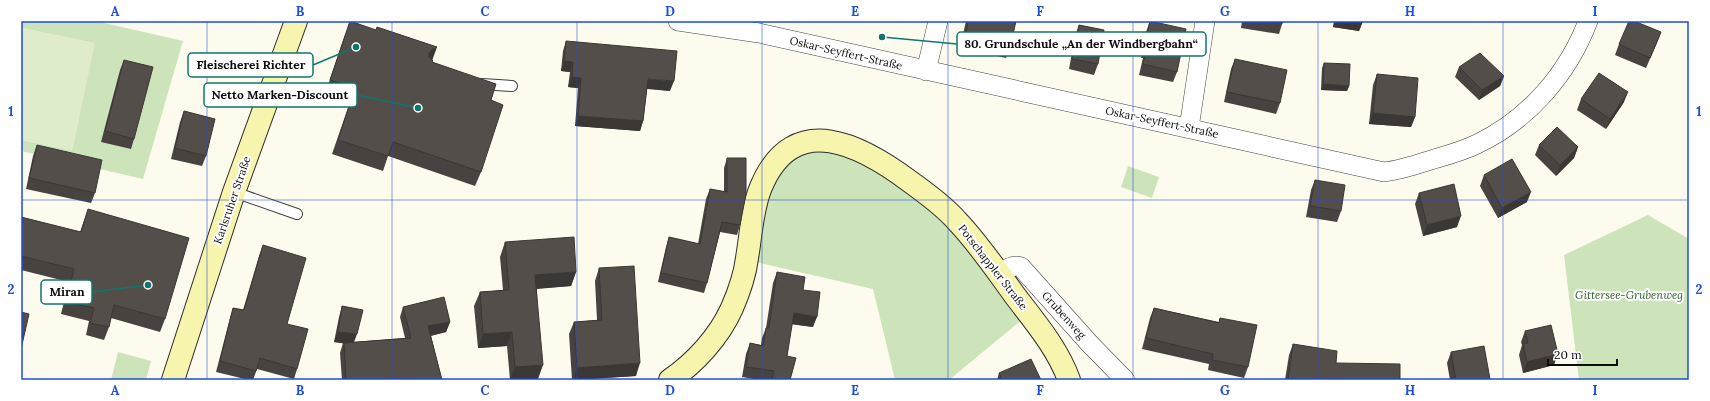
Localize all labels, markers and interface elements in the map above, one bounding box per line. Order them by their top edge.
text: A [111,3,120,20]
text: B [296,3,305,20]
text: C [481,3,490,20]
text: D [665,3,675,20]
text: E [851,3,859,20]
text: F [1036,3,1044,20]
text: G [1220,3,1230,20]
text: H [1405,3,1415,20]
text: I [1592,3,1598,20]
callout: 80. Grundschule „An der Windbergbahn“ [957,32,1206,56]
street label: Oskar-Seyffert-Straße [788,33,904,73]
text: 80. Grundschule „An der Windbergbahn“ [964,36,1198,51]
callout: Fleischerei Richter [188,53,313,77]
text: Fleischerei Richter [196,57,306,72]
callout: Netto Marken-Discount [204,83,357,107]
text: Netto Marken-Discount [212,87,349,102]
text: 1 [8,103,14,120]
street label: Oskar-Seyffert-Straße [1104,103,1220,141]
text: 1 [1696,103,1702,120]
street label: Karlsruher Straße [210,154,254,246]
street label: Potschappler Straße [955,222,1031,312]
callout: Miran [41,280,92,304]
text: 2 [8,281,15,298]
text: 2 [1696,281,1703,298]
text: Miran [49,284,85,299]
street label: Grubenweg [1039,288,1090,342]
park label: Gittersee-Grubenweg [1575,288,1683,302]
scale bar [1548,341,1617,367]
text: 20 m [1554,347,1582,362]
text: A [111,382,120,399]
text: B [296,382,305,399]
text: C [481,382,490,399]
text: D [665,382,675,399]
text: E [851,382,859,399]
text: F [1036,382,1044,399]
text: G [1220,382,1230,399]
text: H [1405,382,1415,399]
text: I [1592,382,1598,399]

